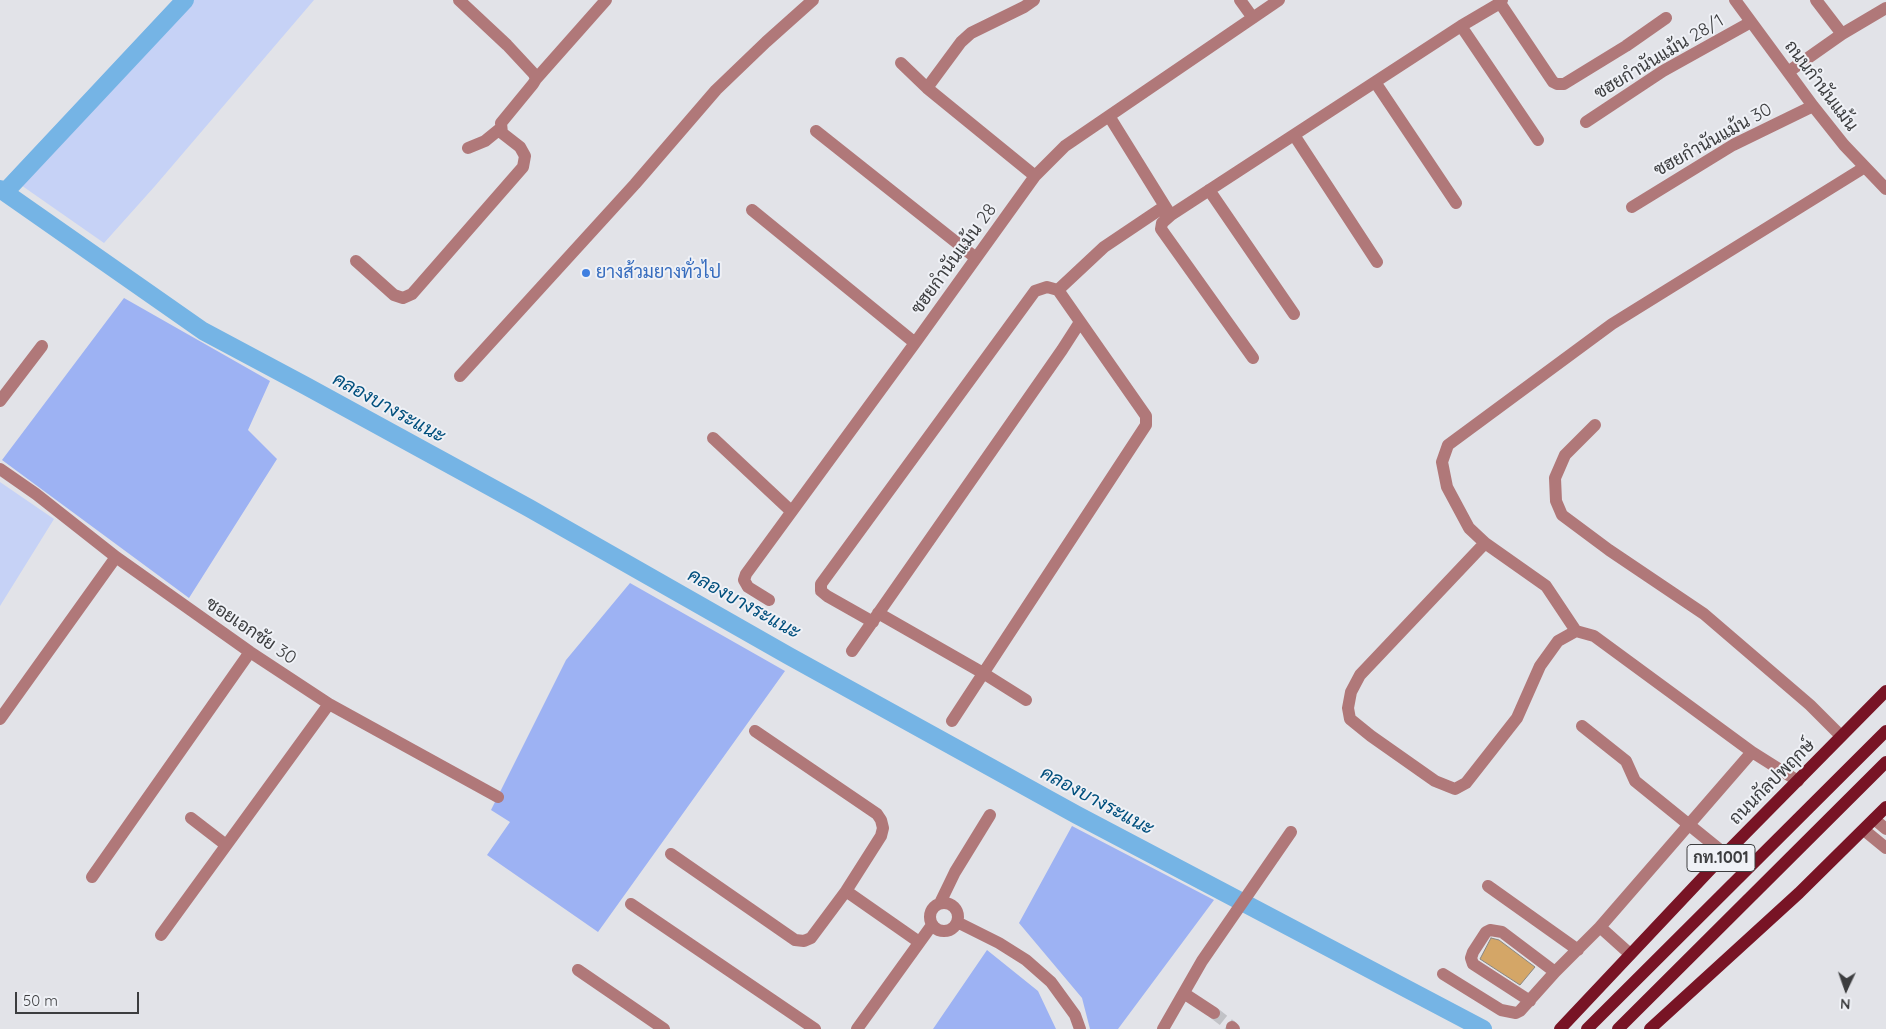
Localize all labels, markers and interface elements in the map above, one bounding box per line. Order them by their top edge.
street label: ซฮยกำนันแม้น 28/1 [1590,10,1728,104]
street label: ถนนกำนันแม้น [1780,36,1862,136]
street label: ซฮยกำนันแม้น 30 [1650,99,1776,181]
street label: ซฮยกำนันแม้น 28 [907,200,1001,318]
place label: ยางส้วมยางทั่วไป [596,262,721,284]
marker: ยางส้วมยางทั่วไป [580,267,592,279]
water label: คลองบางระแนะ [329,368,449,448]
water label: คลองบางระแนะ [684,564,804,644]
street label: ซอยเอกชัย 30 [202,593,300,669]
street label: ถนนกัลปพฤกษ์ [1725,735,1819,829]
water label: คลองบางระแนะ [1036,762,1158,840]
road number: กท.1001 [1687,844,1755,871]
north arrow [1821,964,1871,1014]
scale bar [18,982,141,1014]
text: 50 m [23,991,58,1010]
text: N [1840,995,1851,1013]

